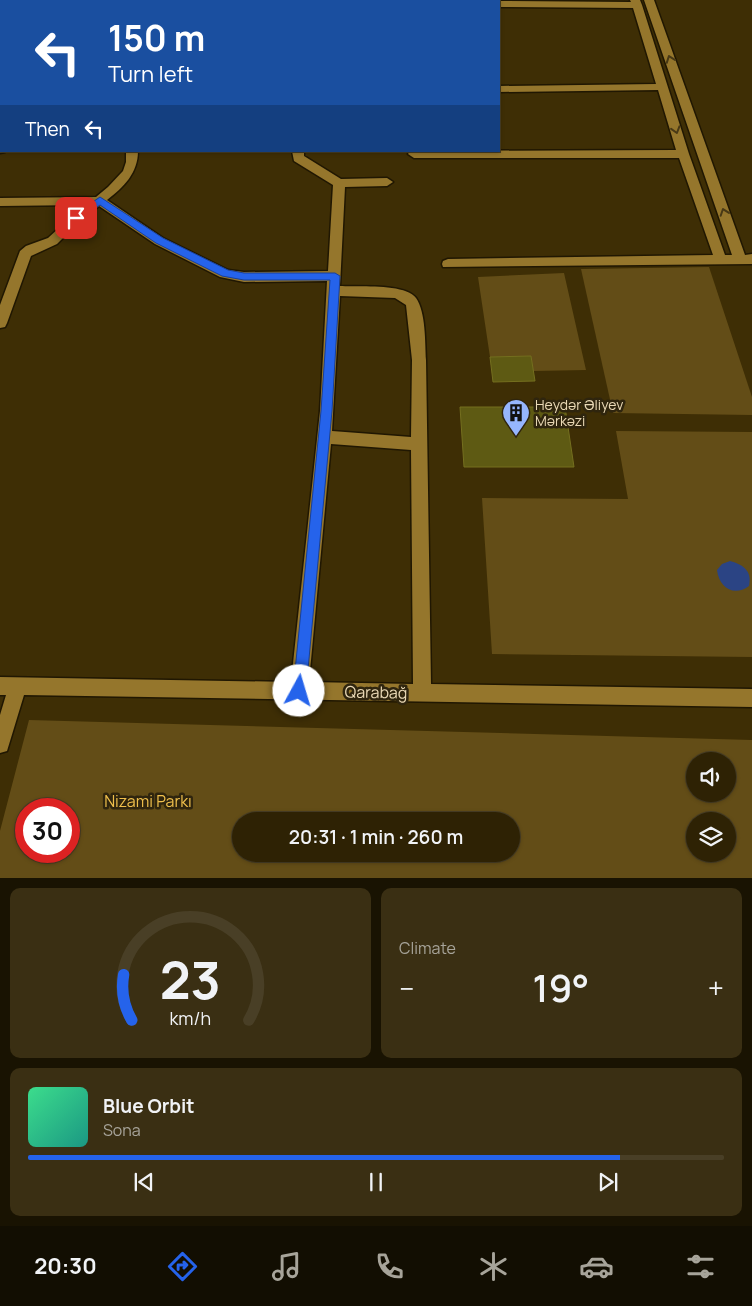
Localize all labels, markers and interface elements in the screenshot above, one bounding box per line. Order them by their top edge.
text: 150 m [108,14,205,62]
icon: left [25,20,90,85]
one-way arrow [666,55,676,64]
text: Turn left [108,59,193,89]
icon: left [80,115,108,143]
text: Then [25,116,70,142]
one-way arrow [670,125,680,134]
pin [55,197,97,239]
icon: arrive [62,204,90,232]
one-way arrow [720,209,730,217]
place label: Heydər Əliyev Mərkəzi [535,395,623,430]
building icon: Heydər Əliyev Mərkəzi [501,398,531,437]
position arrow [272,664,324,716]
street label: Qarabağ [344,680,408,704]
map controls [686,752,736,862]
button: sound [686,752,736,802]
park label: Nizami Parkı [104,790,192,812]
speed limit sign: 30 [15,798,80,863]
button: layers [686,812,736,862]
text: 20:31 · 1 min · 260 m [289,824,463,850]
text: Climate [399,937,456,959]
text: 23 [160,944,221,1015]
text: 19° [533,961,589,1013]
text: − [399,969,414,1007]
text: + [708,969,724,1007]
text: km/h [170,1006,211,1030]
text: Blue Orbit [103,1093,195,1119]
text: Sona [103,1119,141,1141]
icon: previous [130,1168,158,1196]
icon: pause [362,1168,390,1196]
icon: next [594,1168,622,1196]
icon: directions [165,1249,200,1284]
icon: music [269,1249,304,1284]
icon: phone [372,1249,407,1284]
icon: climate [476,1249,511,1284]
icon: car [579,1249,614,1284]
icon: filters [683,1249,718,1284]
text: 20:30 [34,1251,97,1281]

